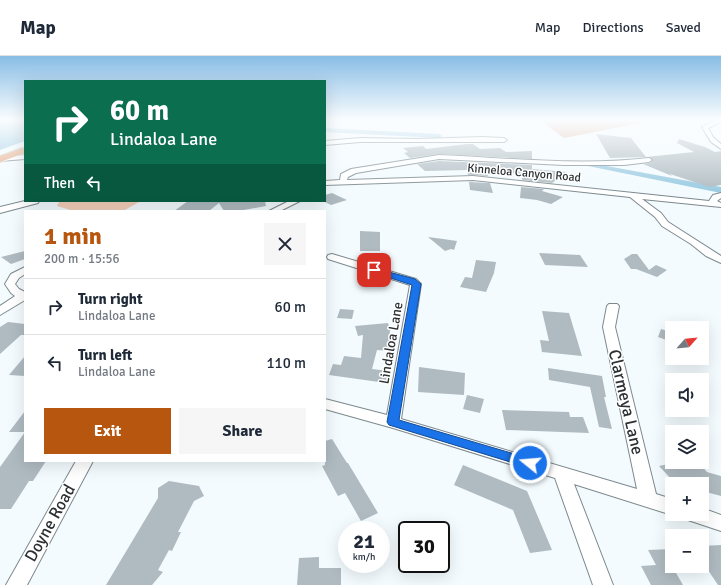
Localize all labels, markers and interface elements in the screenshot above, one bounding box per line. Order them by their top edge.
text: Map [20,16,56,40]
text: Map [535,19,561,36]
text: Directions [583,19,644,36]
text: Saved [666,19,701,36]
text: 60 m [110,94,169,128]
icon: right [44,96,96,148]
text: Lindaloa Lane [110,128,217,150]
street label: Kinneloa Canyon Road [467,161,581,185]
icon: left [83,172,105,194]
text: Then [44,174,75,192]
text: 1 min [44,221,102,251]
button: close [264,223,306,265]
text: 200 m · 15:56 [44,251,120,267]
pin [357,253,391,287]
icon: arrive [363,259,385,281]
text: Turn right [78,290,143,308]
icon: right [44,296,66,318]
text: 60 m [275,298,306,316]
street label: Lindaloa Lane [375,300,407,386]
text: Lindaloa Lane [78,308,155,324]
north arrow [665,321,709,365]
map controls [665,321,709,573]
text: Turn left [78,346,132,364]
street label: Clarmeya Lane [604,347,648,457]
icon: left [44,352,66,374]
text: 110 m [266,354,306,372]
text: Lindaloa Lane [78,364,155,380]
button: sound [665,373,709,417]
button: Exit [44,408,171,454]
button: Share [179,408,306,454]
button: layers [665,425,709,469]
position arrow [509,442,551,484]
button: + [665,477,709,521]
street label: Doyne Road [20,481,80,565]
speed limit sign: 30 [398,521,450,573]
text: 21 [353,529,375,554]
button: − [665,529,709,573]
text: km/h [353,551,375,563]

